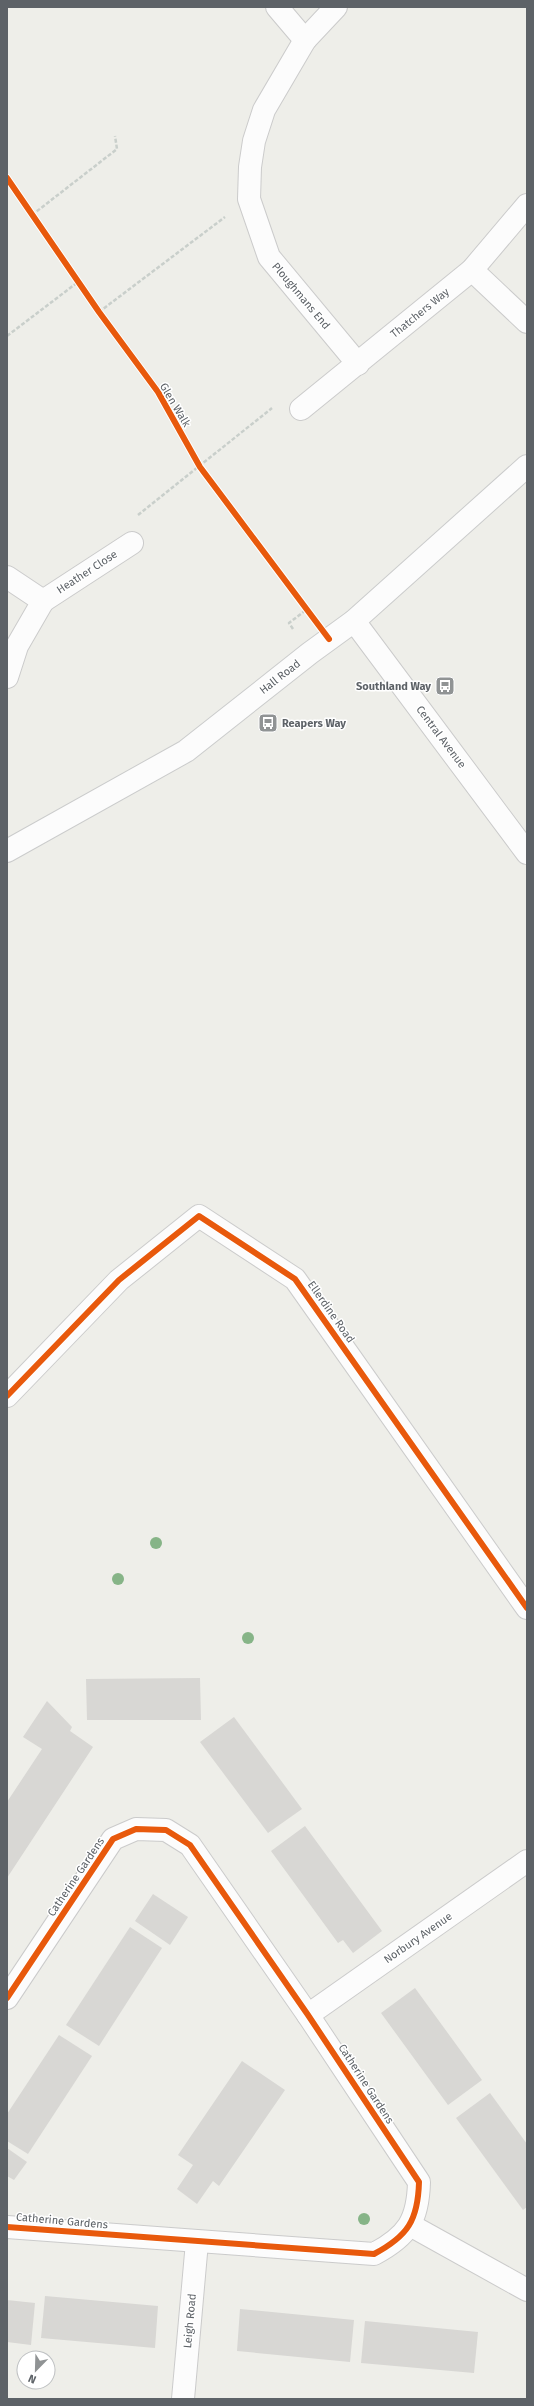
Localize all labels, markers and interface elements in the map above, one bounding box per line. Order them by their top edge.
street label: Ploughmans End [269,260,333,332]
street label: Thatchers Way [388,285,452,341]
street label: Glen Walk [157,381,193,430]
street label: Heather Close [54,548,120,596]
street label: Hall Road [257,657,303,697]
bus stop icon: Southland Way [434,675,456,697]
place label: Southland Way [356,680,431,693]
street label: Central Avenue [413,703,469,771]
bus stop icon: Reapers Way [257,712,279,734]
place label: Reapers Way [282,717,346,730]
street label: Ellerdine Road [305,1279,357,1345]
street label: Catherine Gardens [45,1835,107,1919]
street label: Norbury Avenue [381,1910,455,1966]
street label: Catherine Gardens [335,2042,397,2126]
street label: Catherine Gardens [16,2211,108,2231]
street label: Leigh Road [181,2293,199,2349]
north arrow [16,2350,56,2390]
text: N [26,2371,38,2386]

